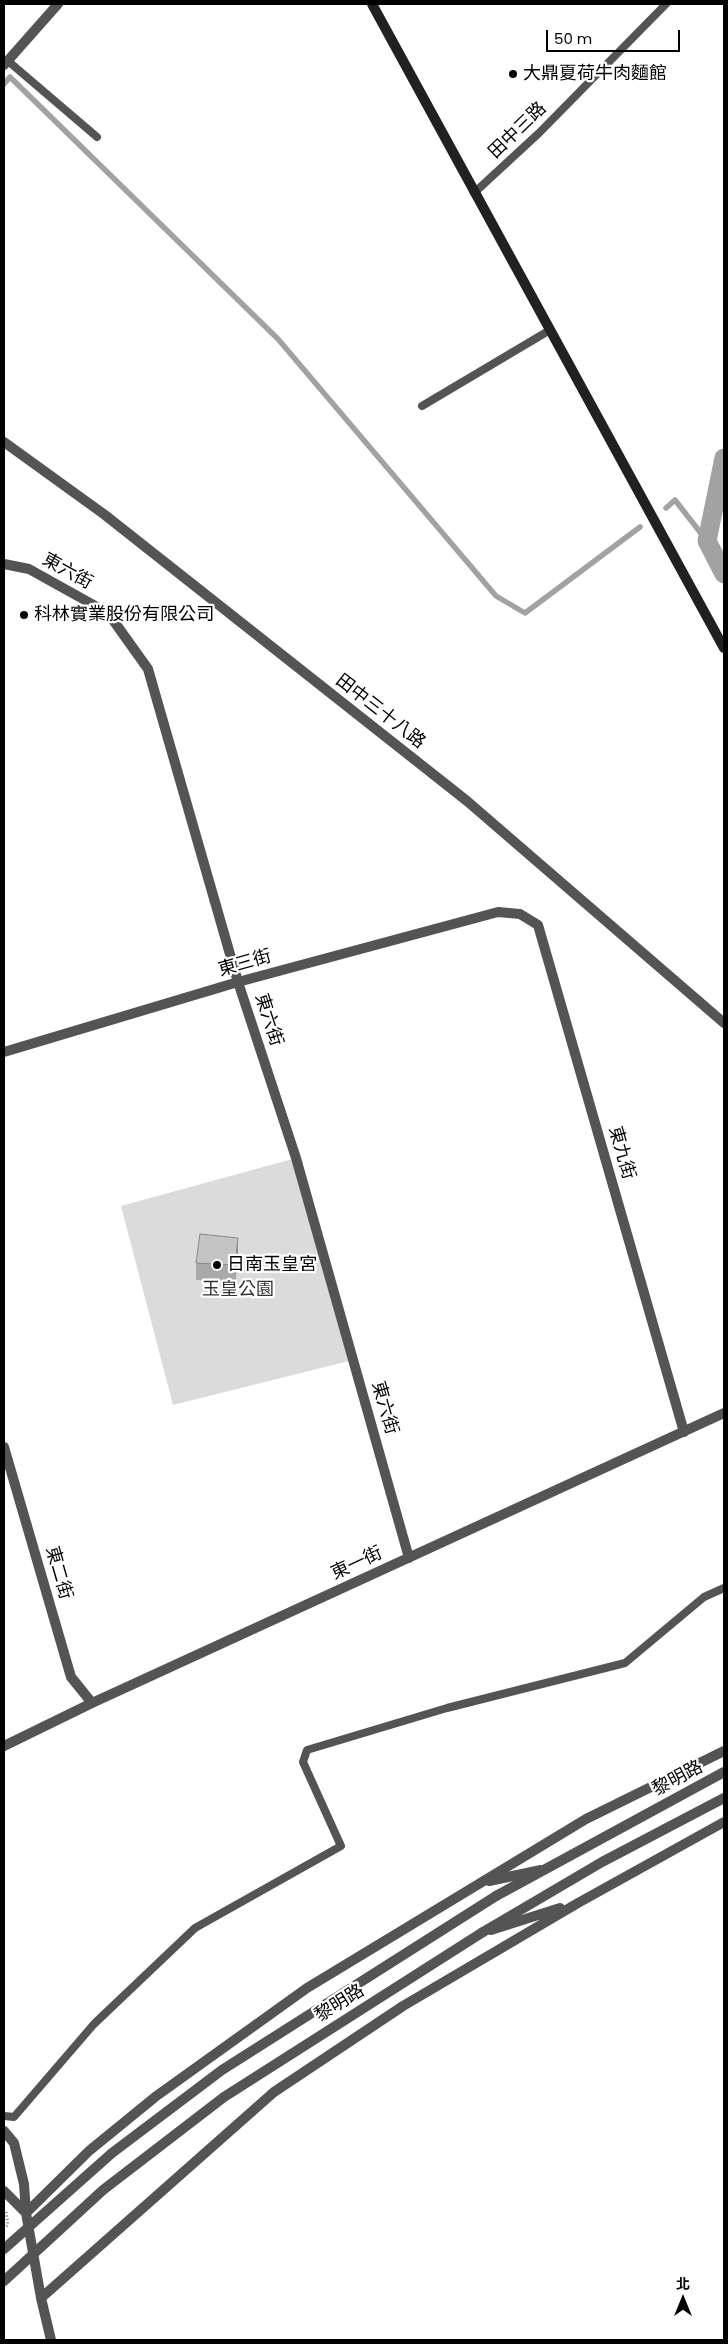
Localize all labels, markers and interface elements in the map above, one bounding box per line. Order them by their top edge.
scale bar [548,20,682,52]
text: 50 m [554,28,592,49]
place label: 大鼎夏荷牛肉麵館 [523,63,667,85]
marker: 大鼎夏荷牛肉麵館 [507,68,519,80]
street label: 田中三路 [485,98,551,164]
street label: 東六街 [38,549,96,595]
place label: 科林實業股份有限公司 [34,604,214,626]
marker: 科林實業股份有限公司 [18,609,30,621]
street label: 田中三十八路 [331,670,429,754]
street label: 東三街 [216,946,274,982]
street label: 東六街 [249,991,287,1049]
street label: 東九街 [603,1124,639,1182]
place label: 日南玉皇宮 [227,1254,317,1276]
marker: 日南玉皇宮 [211,1259,223,1271]
park label: 玉皇公園 [202,1279,274,1301]
street label: 東六街 [366,1379,402,1437]
street label: 東一街 [328,1543,386,1585]
street label: 東二街 [40,1544,76,1602]
street label: 黎明路 [649,1757,707,1801]
street label: 黎明路 [311,1981,369,2027]
north arrow [658,2274,708,2324]
text: 北 [676,2274,690,2294]

